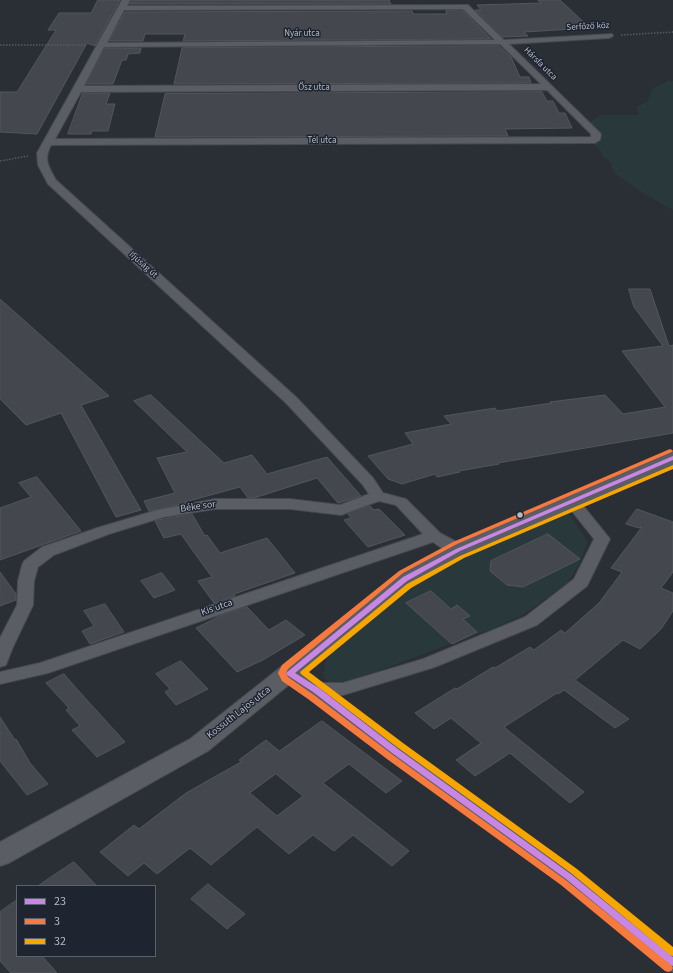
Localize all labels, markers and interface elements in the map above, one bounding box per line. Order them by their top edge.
street label: Serfőző köz [566,20,610,34]
street label: Nyár utca [284,29,320,39]
street label: Hársfa utca [521,45,559,83]
street label: Ősz utca [298,83,330,93]
street label: Tél utca [307,136,337,146]
street label: Ifjúság út [127,249,159,281]
street label: Béke sor [180,499,216,515]
unlabelled marker [515,510,525,520]
street label: Kis utca [200,597,234,619]
street label: Kossuth Lajos utca [205,684,273,742]
legend [16,885,156,957]
text: 23 [54,893,66,910]
text: 3 [54,913,60,930]
text: 32 [54,933,66,950]

